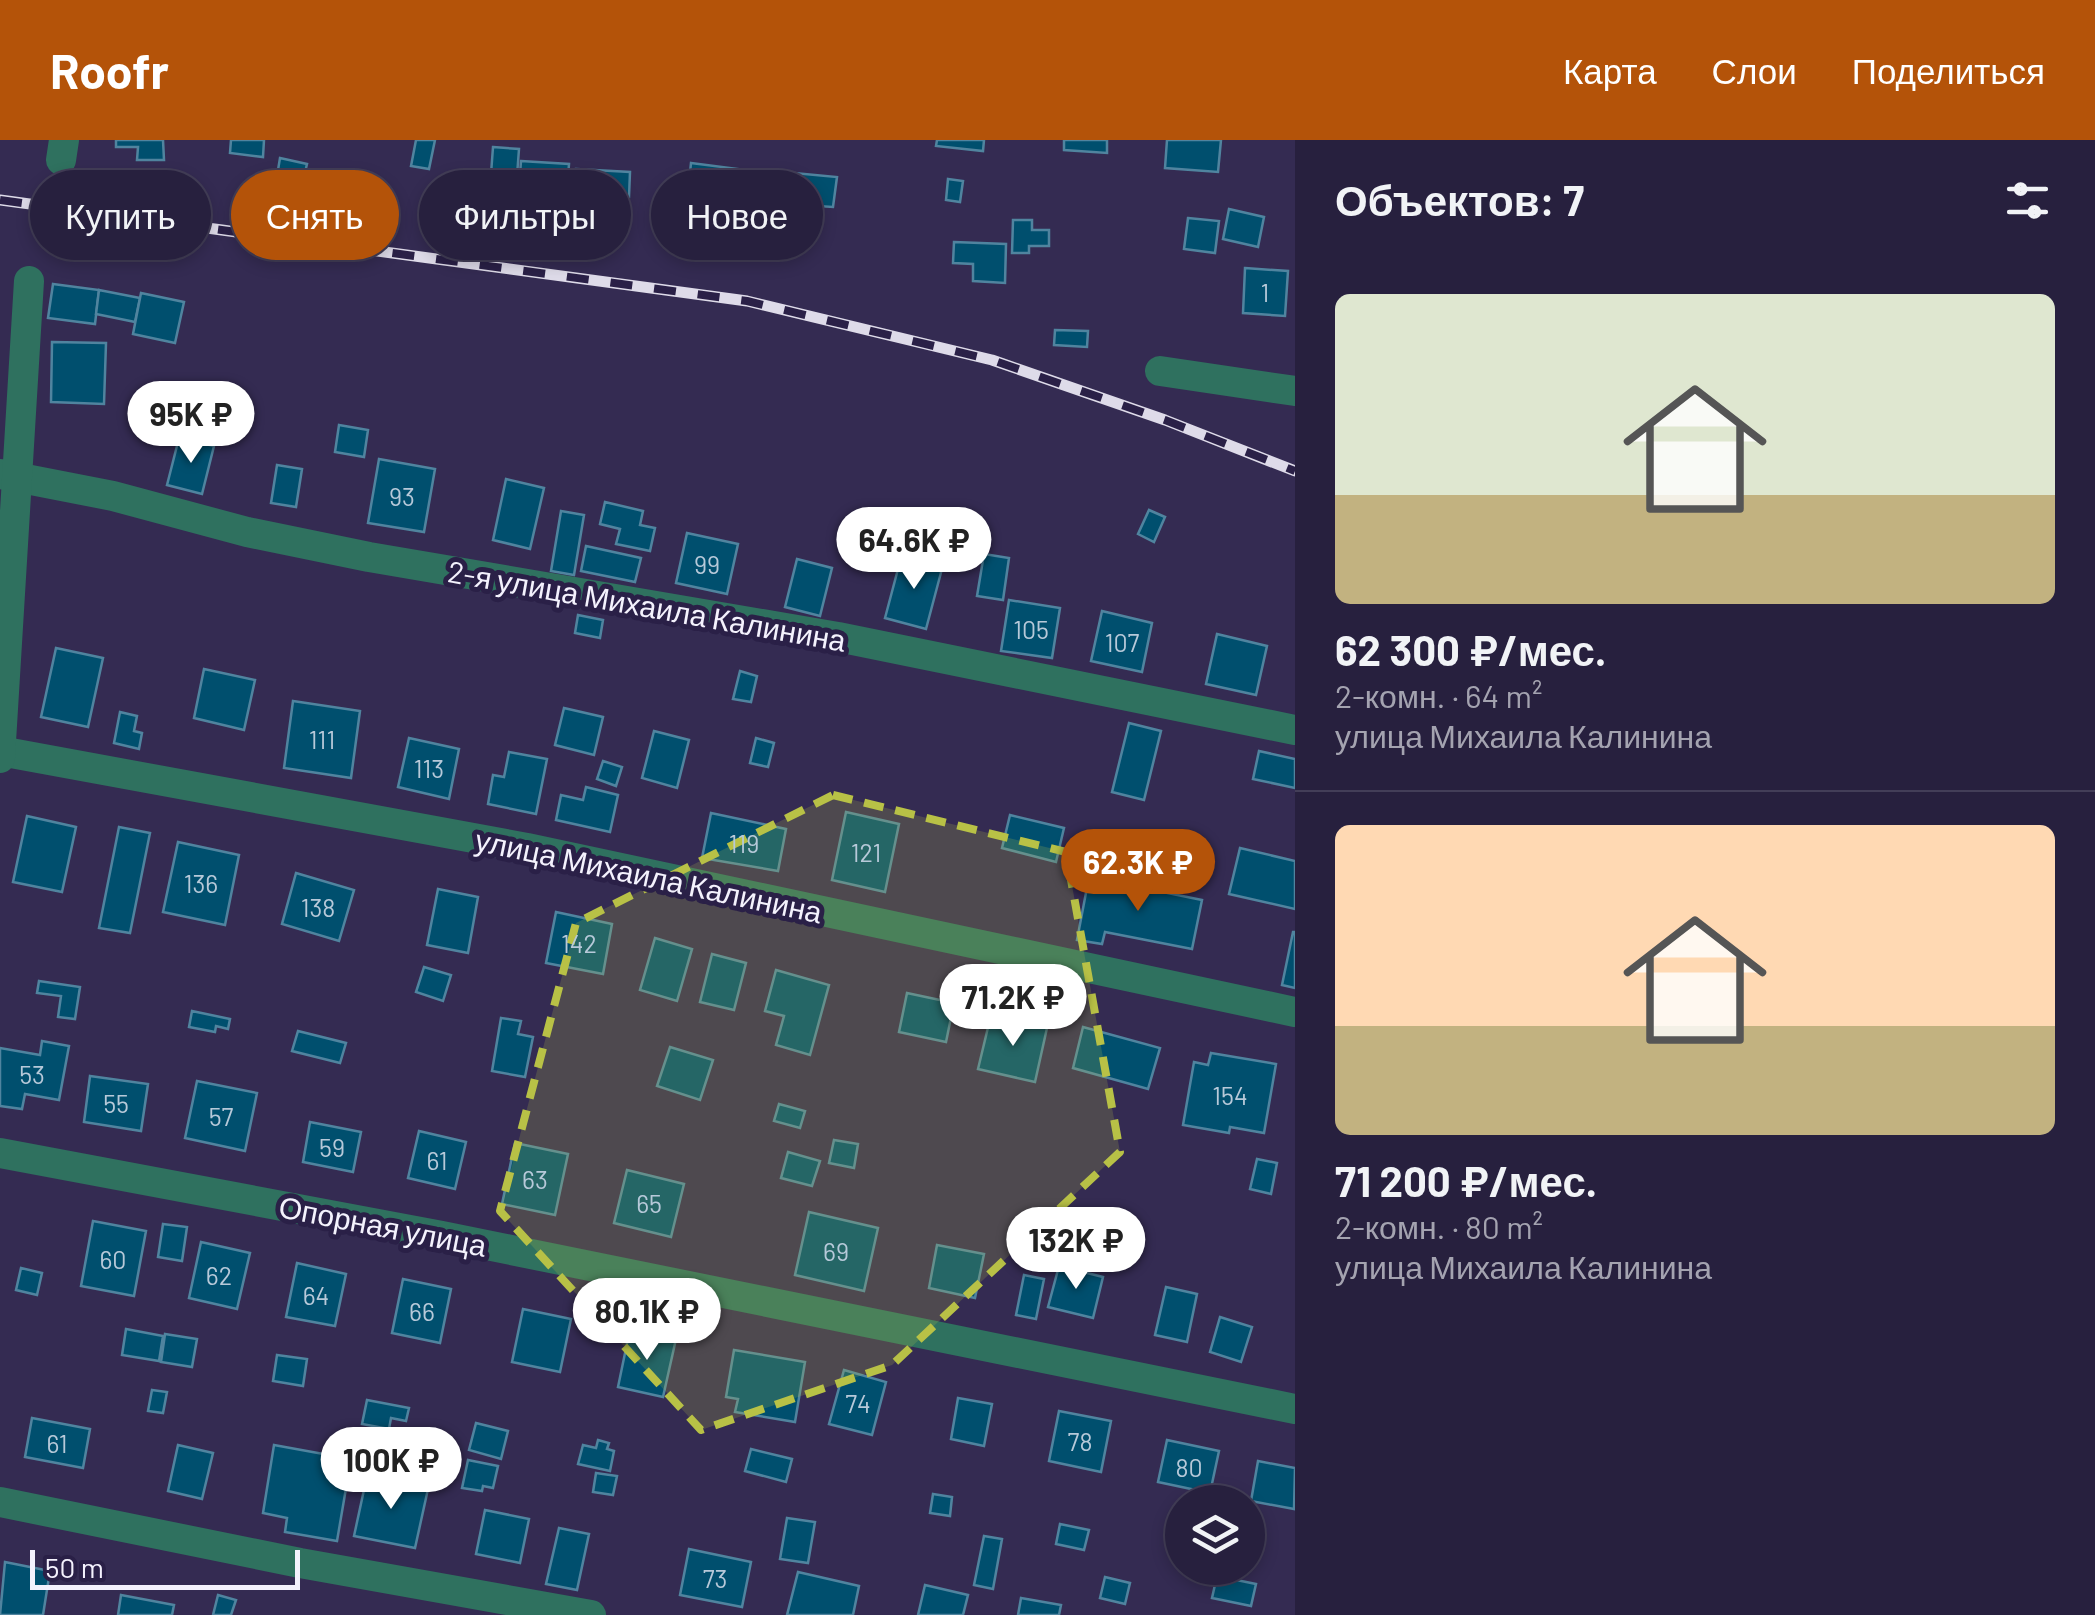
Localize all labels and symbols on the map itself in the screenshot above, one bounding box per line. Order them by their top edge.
house number: 1 [1261,277,1269,307]
pin: 95K ₽ [121,381,261,466]
house number: 93 [389,481,415,511]
pin: 64.6K ₽ [822,507,1006,592]
house number: 99 [694,549,720,579]
street label: 2-я улица Михаила Калинина [445,552,849,658]
house number: 105 [1013,614,1049,644]
house number: 107 [1105,627,1140,657]
house number: 111 [309,724,335,754]
house number: 113 [414,753,444,783]
street label: улица Михаила Калинина [472,821,826,929]
house number: 119 [729,828,759,858]
pin: 62.3K ₽ [1046,829,1230,914]
house number: 121 [851,837,881,867]
house number: 136 [184,868,218,898]
house number: 138 [301,892,335,922]
house number: 142 [561,928,597,958]
pin: 71.2K ₽ [921,964,1105,1049]
house number: 53 [19,1059,45,1089]
house number: 154 [1212,1080,1248,1110]
house number: 55 [103,1088,129,1118]
house number: 57 [209,1101,234,1131]
house number: 59 [319,1132,345,1162]
house number: 61 [426,1145,448,1175]
house number: 63 [522,1164,548,1194]
street label: Опорная улица [276,1187,490,1263]
house number: 65 [636,1188,662,1218]
pin: 132K ₽ [995,1207,1157,1292]
house number: 69 [823,1236,849,1266]
house number: 60 [99,1244,127,1274]
house number: 62 [206,1260,232,1290]
pin: 80.1K ₽ [555,1278,739,1363]
house number: 64 [303,1280,329,1310]
house number: 66 [409,1296,435,1326]
house number: 74 [845,1388,871,1418]
house number: 78 [1068,1426,1092,1456]
pin: 100K ₽ [310,1427,472,1512]
house number: 61 [46,1428,68,1458]
house number: 80 [1175,1452,1203,1482]
scale bar [30,1545,300,1590]
house number: 73 [703,1563,727,1593]

